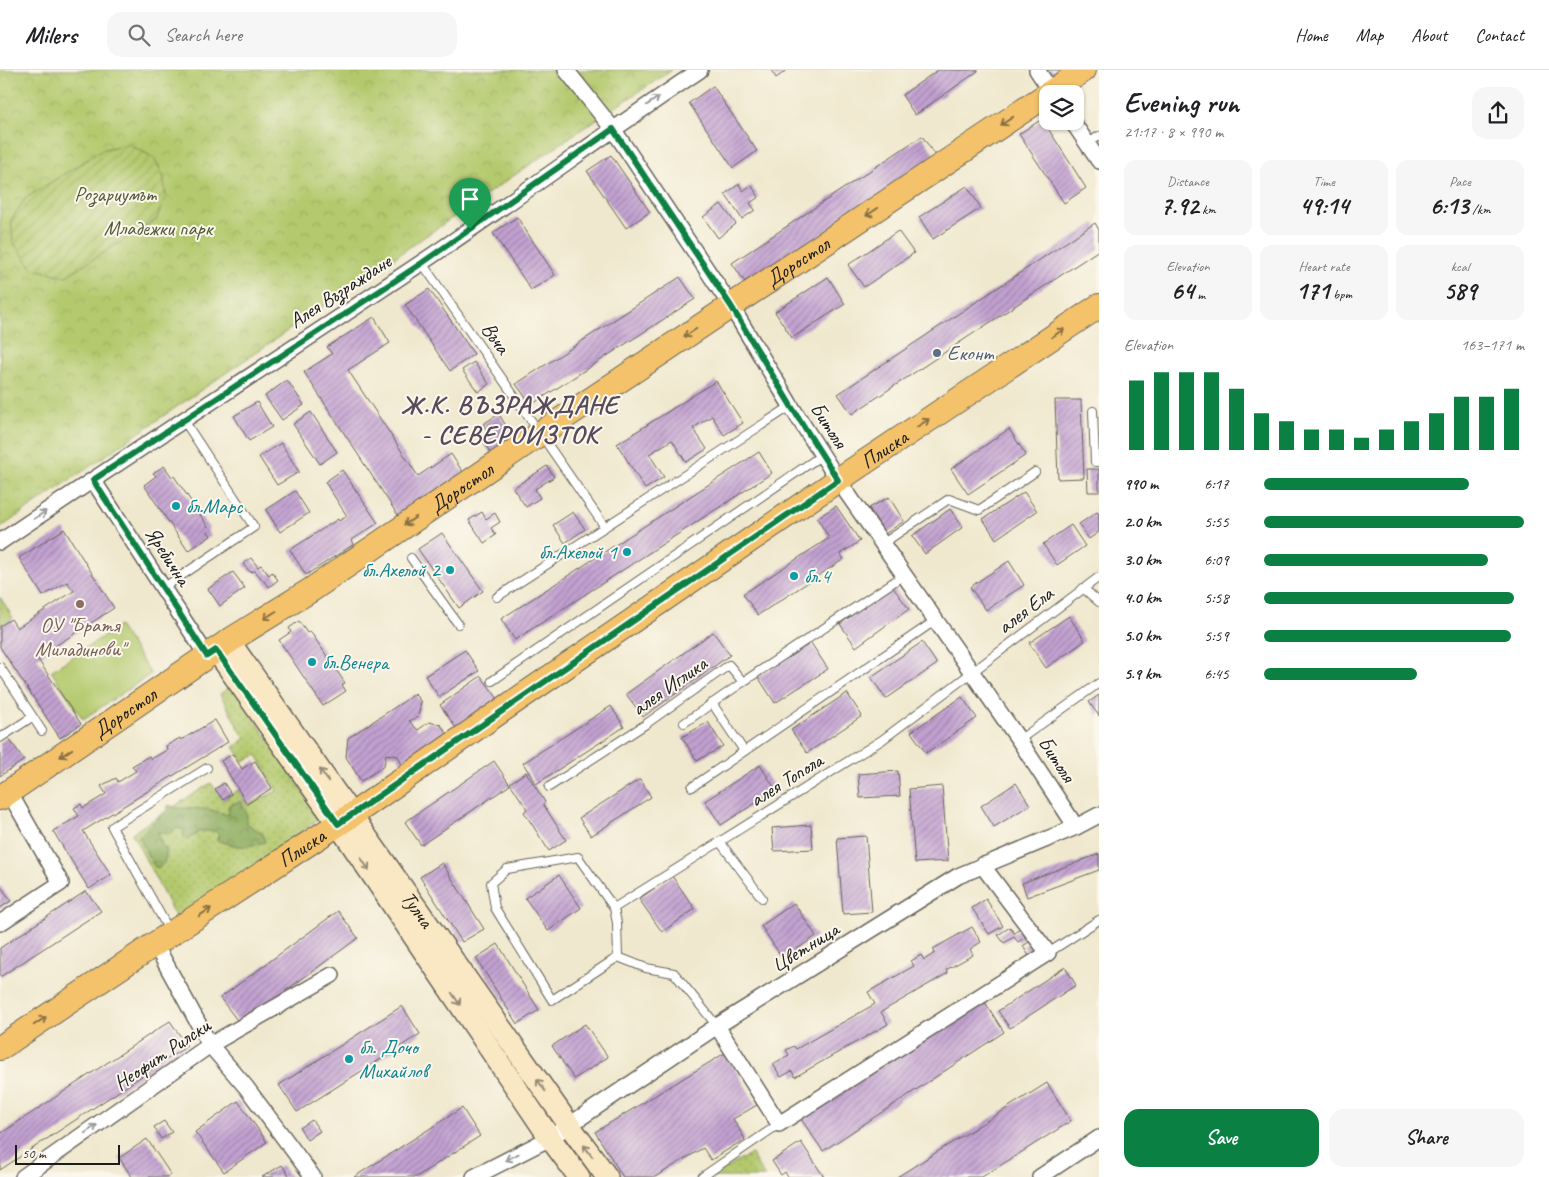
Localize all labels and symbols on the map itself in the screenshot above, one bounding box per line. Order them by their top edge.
one-way arrow [646,96,660,106]
one-way arrow [1000,116,1014,126]
pin [449,178,491,229]
park label: Розариумът [74,181,157,208]
one-way arrow [865,206,879,217]
park label: Младежки парк [104,215,215,241]
street label: Доростол [760,230,836,292]
street label: Алея Възраждане [284,248,398,335]
street label: Въча [476,317,517,361]
one-way arrow [683,328,697,338]
one-way arrow [1051,328,1065,339]
place label: Еконт [947,340,995,366]
marker: Еконт [931,347,943,359]
district label: Ж.К. ВЪЗРАЖДАНЕ - СЕВЕРОИЗТОК [401,388,622,451]
street label: Битоля [805,397,854,454]
one-way arrow [915,418,929,428]
street label: Плиска [856,423,914,474]
street label: Доростол [424,456,499,518]
place label: бл.Марс [186,493,244,519]
marker: бл.Марс [170,500,182,512]
one-way arrow [33,510,47,520]
one-way arrow [404,517,418,527]
street label: Яребична [139,522,198,592]
place label: бл.Ахелой 1 [539,539,619,565]
marker: бл.Ахелой 1 [621,546,633,558]
place label: бл.Ахелой 2 [362,557,442,583]
place label: бл.4 [804,563,833,589]
marker: бл.Ахелой 2 [444,564,456,576]
marker: бл.4 [788,570,800,582]
street label: алея Ела [992,579,1060,639]
marker: ОУ "Братя Миладинови" [74,598,86,610]
one-way arrow [263,610,277,620]
place label: ОУ "Братя Миладинови" [35,612,129,662]
place label: бл.Венера [322,649,391,675]
street label: алея Иглика [626,650,713,721]
marker: бл.Венера [306,656,318,668]
street label: Доростол [88,681,163,744]
street label: Битоля [1033,731,1082,788]
street label: алея Топола [745,746,829,813]
one-way arrow [59,748,73,758]
one-way arrow [319,768,329,782]
street label: Плиска [273,822,332,873]
one-way arrow [360,857,370,871]
street label: Тулча [396,886,440,934]
one-way arrow [198,906,212,917]
street label: Цветница [766,915,846,978]
one-way arrow [451,992,461,1006]
street label: Неофит Рилски [109,1011,217,1096]
one-way arrow [33,1016,47,1026]
place label: бл. Дочо Михайлов [359,1034,432,1084]
marker: бл. Дочо Михайлов [343,1053,355,1065]
one-way arrow [536,1079,546,1093]
one-way arrow [84,1124,98,1134]
scale bar [15,1142,120,1165]
one-way arrow [583,1144,593,1158]
one-way arrow [505,1153,520,1162]

